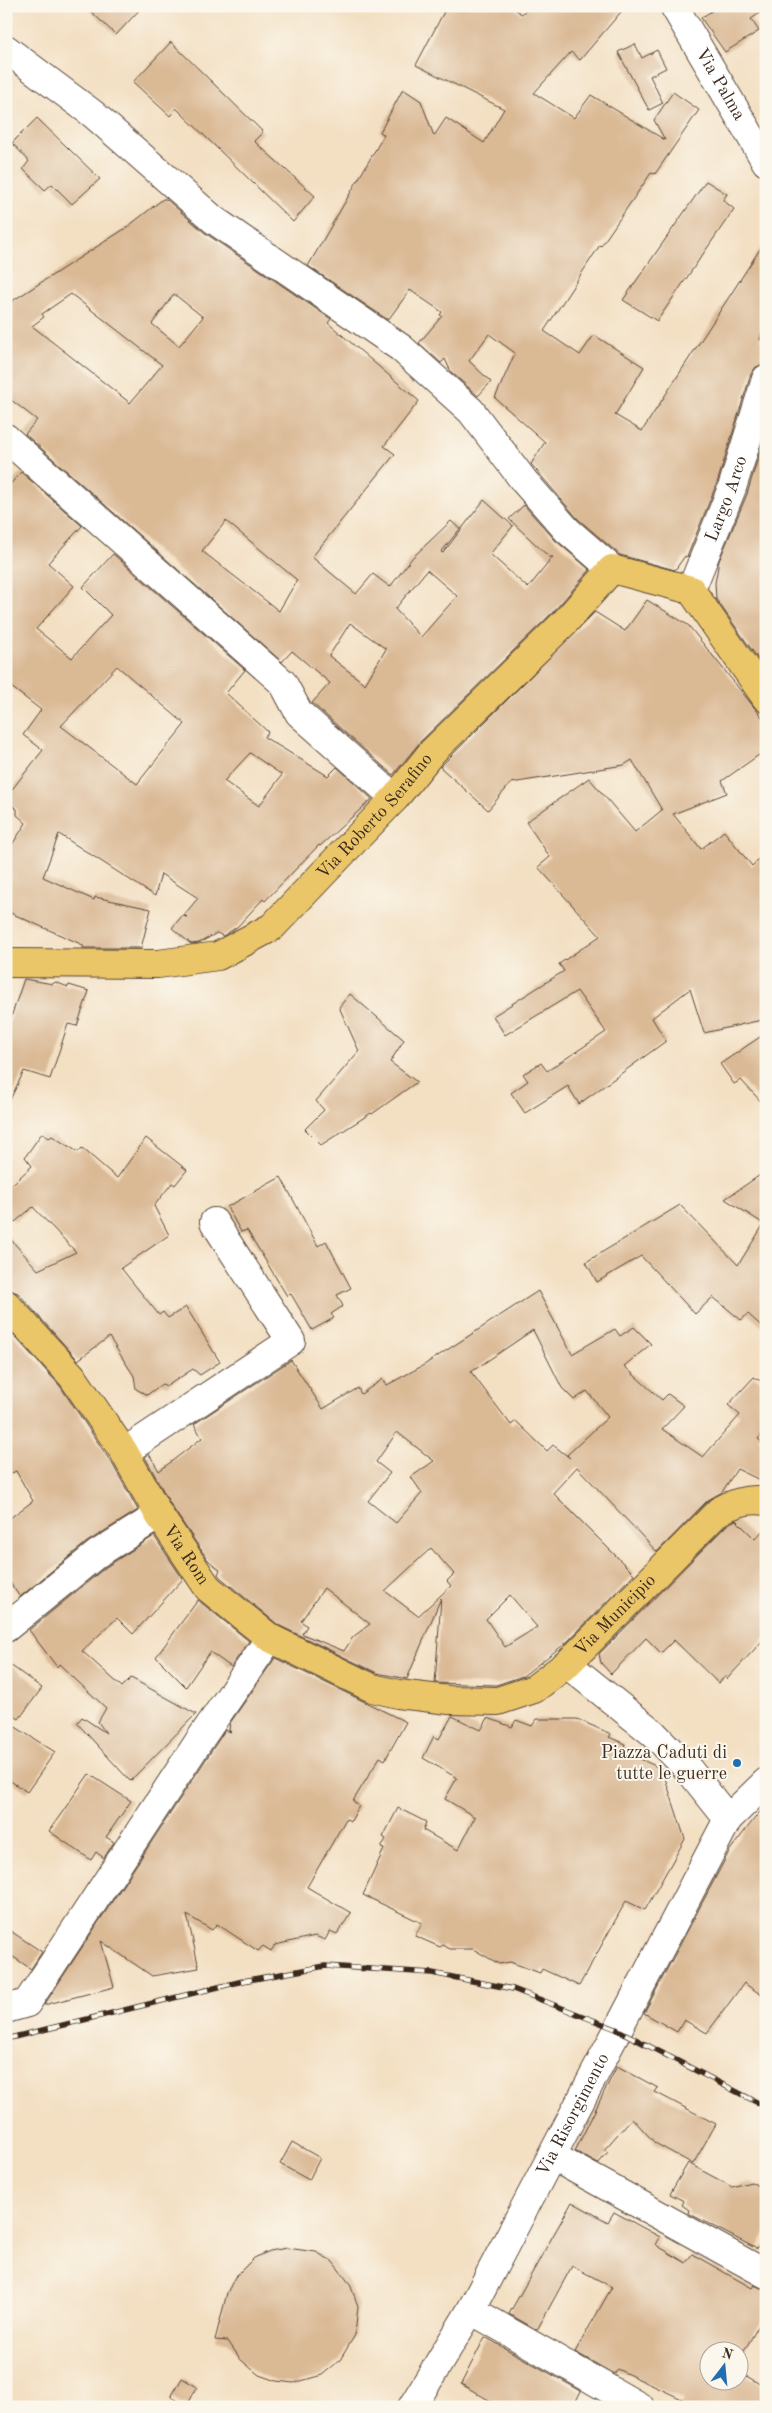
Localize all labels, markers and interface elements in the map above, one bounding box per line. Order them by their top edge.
street label: Via Palma [692,45,748,124]
street label: Largo Arco [702,454,750,544]
street label: Via Roberto Serafino [314,750,436,883]
street label: Via Rom [159,1522,212,1588]
street label: Via Municipio [571,1571,660,1660]
place label: Piazza Caduti di tutte le guerre [601,1744,727,1783]
marker: Piazza Caduti di tutte le guerre [731,1757,743,1769]
street label: Via Risorgimento [534,2050,613,2179]
north arrow [700,2340,750,2390]
text: N [720,2346,735,2363]

